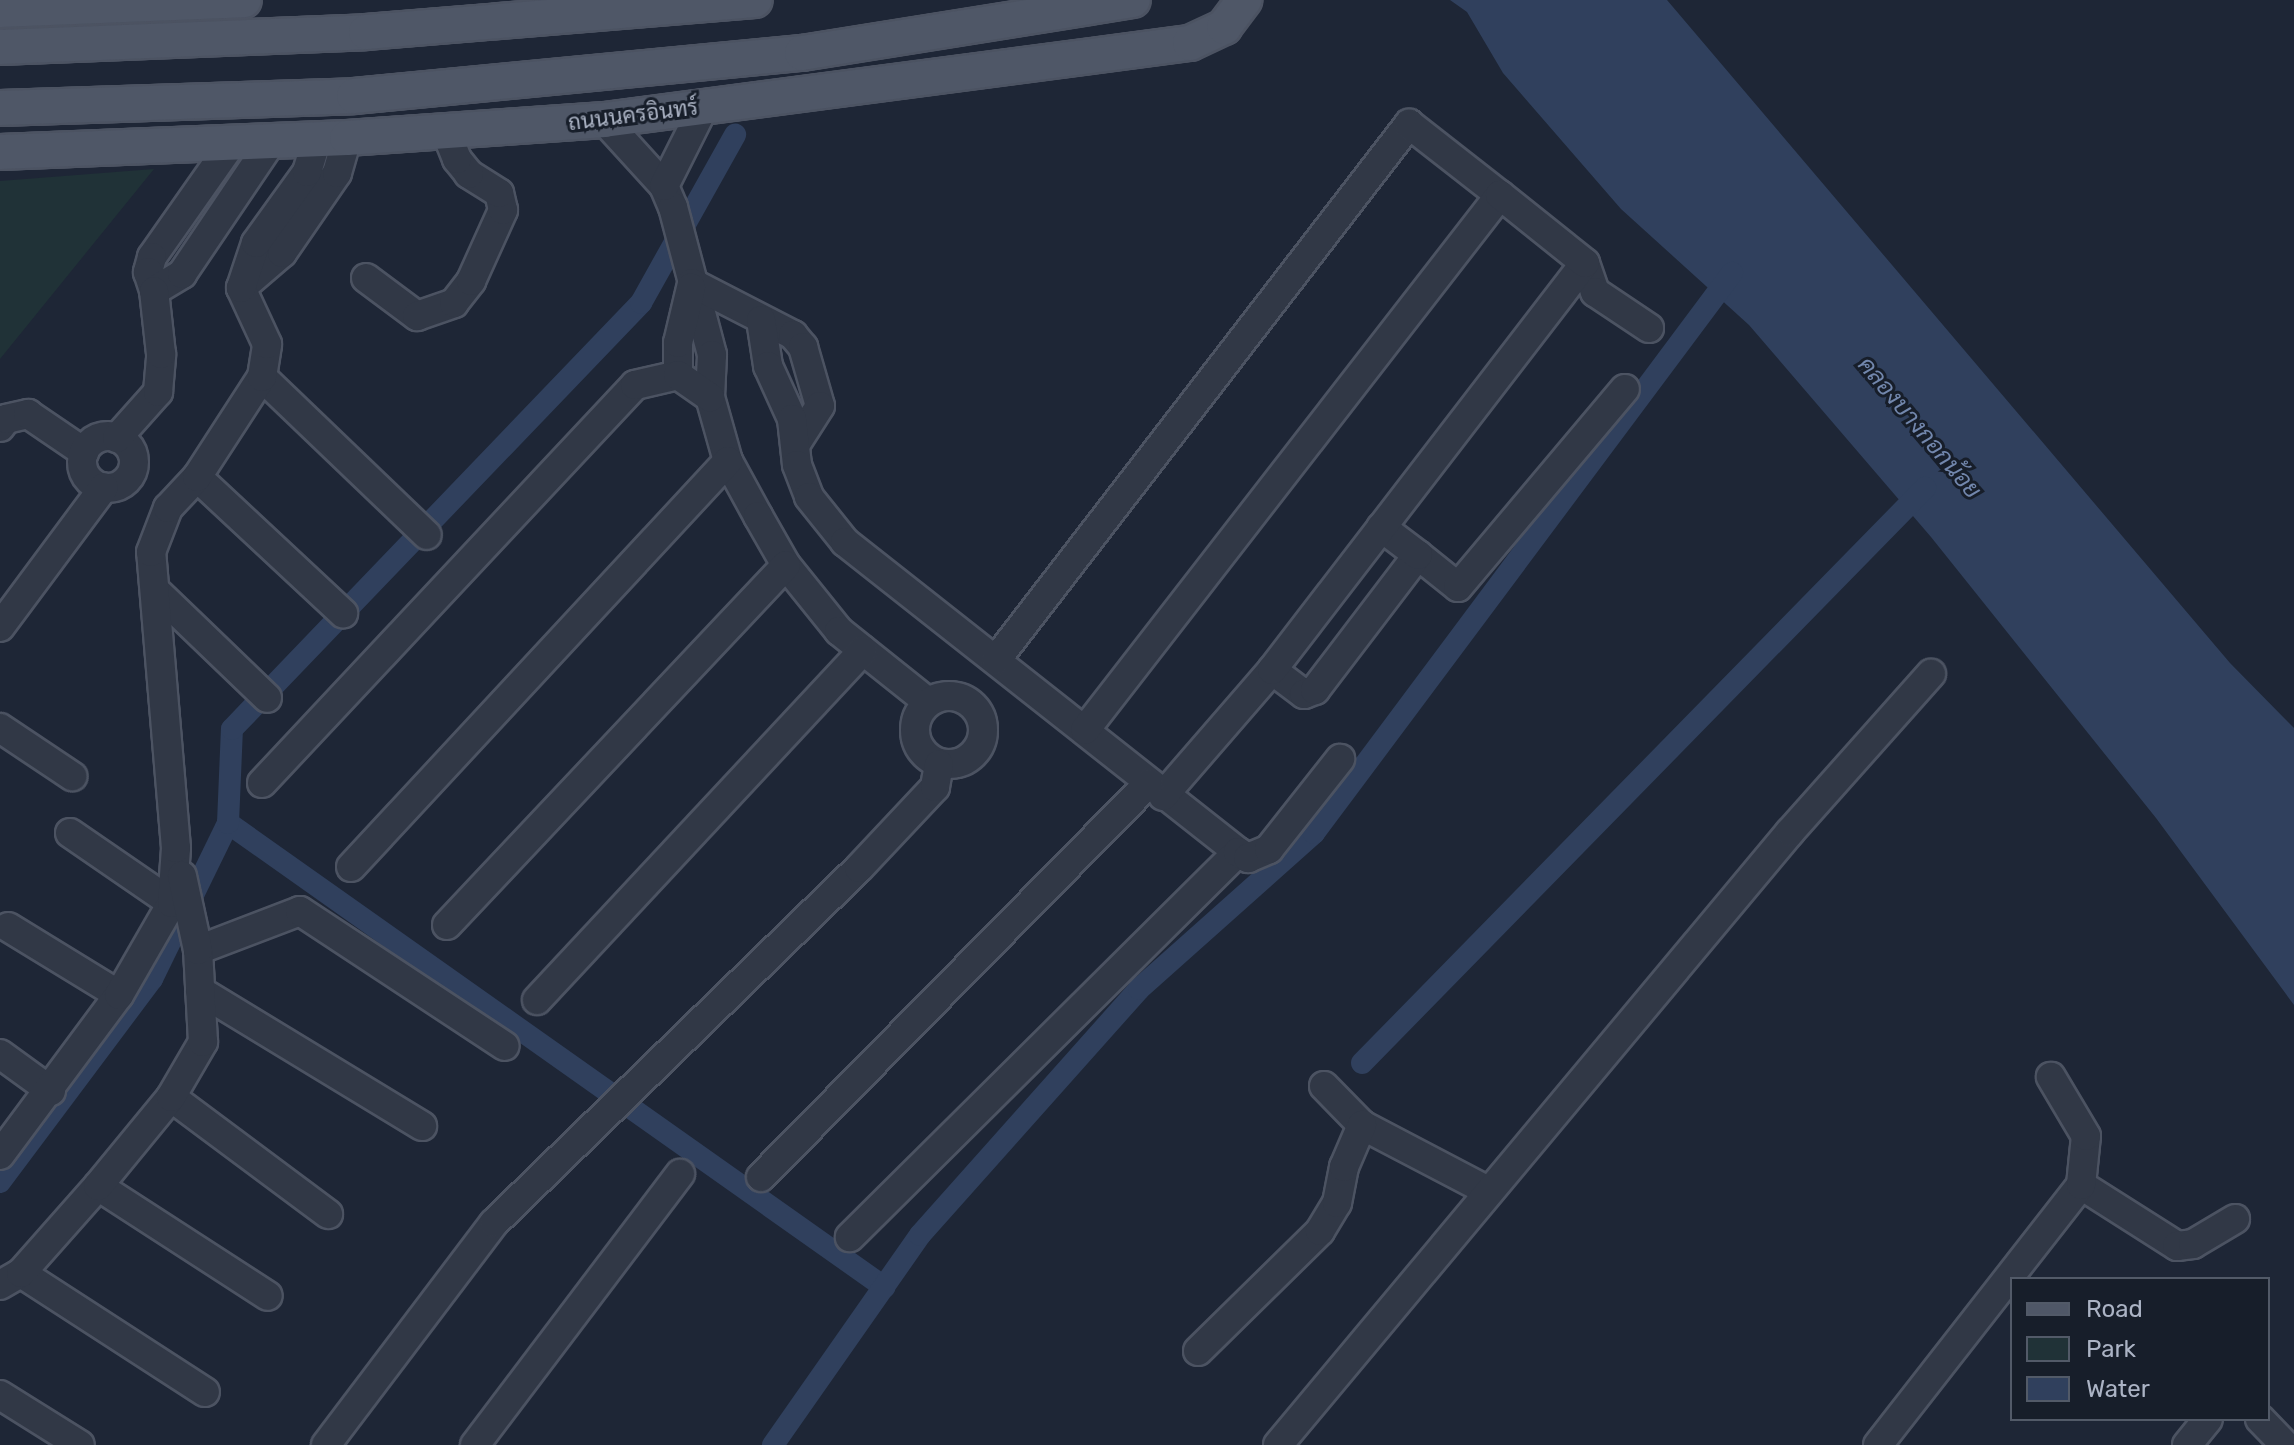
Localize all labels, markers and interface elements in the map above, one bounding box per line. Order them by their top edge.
street label: ถนนนครอินทร์ [566,94,700,136]
water label: คลองบางกอกน้อย [1851,351,1987,505]
legend [2010,1277,2270,1421]
text: Road [2086,1295,2143,1323]
text: Park [2086,1335,2136,1363]
text: Water [2086,1375,2150,1403]

